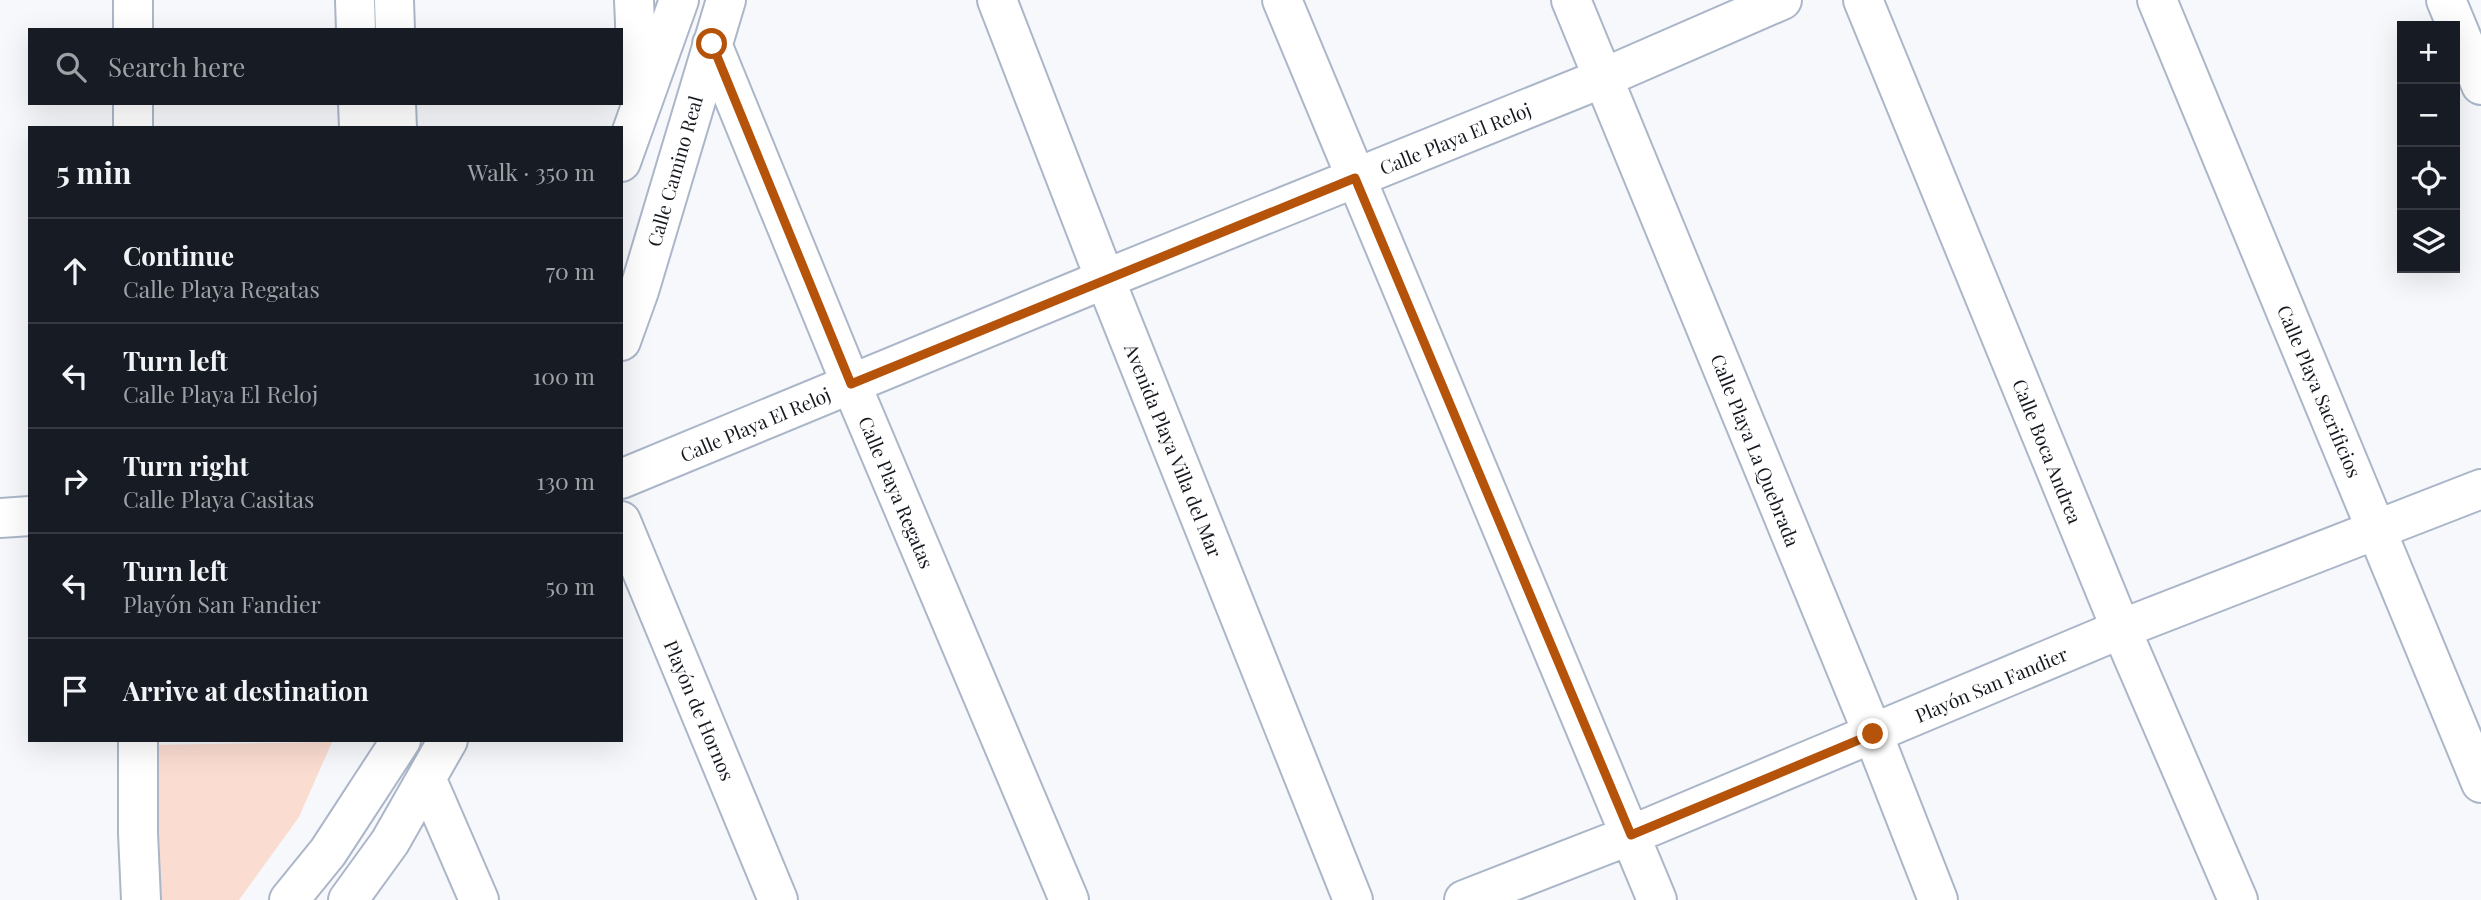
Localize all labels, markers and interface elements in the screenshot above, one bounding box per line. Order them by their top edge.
map controls [2397,21,2460,273]
button: + [2397,21,2460,84]
search box [28,28,623,105]
route start [696,28,727,59]
icon: search [52,48,90,86]
text: Search here [108,49,245,84]
button: − [2397,84,2460,147]
street label: Calle Camino Real [640,92,708,249]
street label: Calle Playa El Reloj [1375,96,1535,180]
button: locate [2397,147,2460,210]
text: 5 min [56,152,131,192]
text: Walk · 350 m [468,156,595,187]
button: layers [2397,210,2460,273]
text: Continue [123,238,234,273]
icon: ahead [56,252,94,290]
text: 70 m [546,255,595,286]
text: Calle Playa Regatas [123,273,320,304]
street label: Calle Playa Sacrificios [2272,301,2368,481]
street label: Avenida Playa Villa del Mar [1119,338,1229,561]
text: Turn left [123,343,228,378]
street label: Calle Playa La Quebrada [1705,350,1807,551]
icon: left [56,357,94,395]
text: 100 m [533,360,595,391]
street label: Calle Boca Andrea [2007,375,2089,528]
text: Calle Playa El Reloj [123,378,318,409]
street label: Calle Playa El Reloj [676,381,834,467]
street label: Calle Playa Regatas [853,412,941,572]
text: Turn right [123,448,249,483]
icon: right [56,462,94,500]
text: 130 m [537,465,595,496]
text: Calle Playa Casitas [123,483,314,514]
text: Turn left [123,553,228,588]
icon: left [56,567,94,605]
text: 50 m [546,570,595,601]
text: Playón San Fandier [123,588,321,619]
street label: Playón de Hornos [659,636,741,784]
street label: Playón San Fandier [1911,640,2072,728]
icon: arrive [56,672,94,710]
text: Arrive at destination [123,673,369,708]
route end [1857,718,1888,749]

